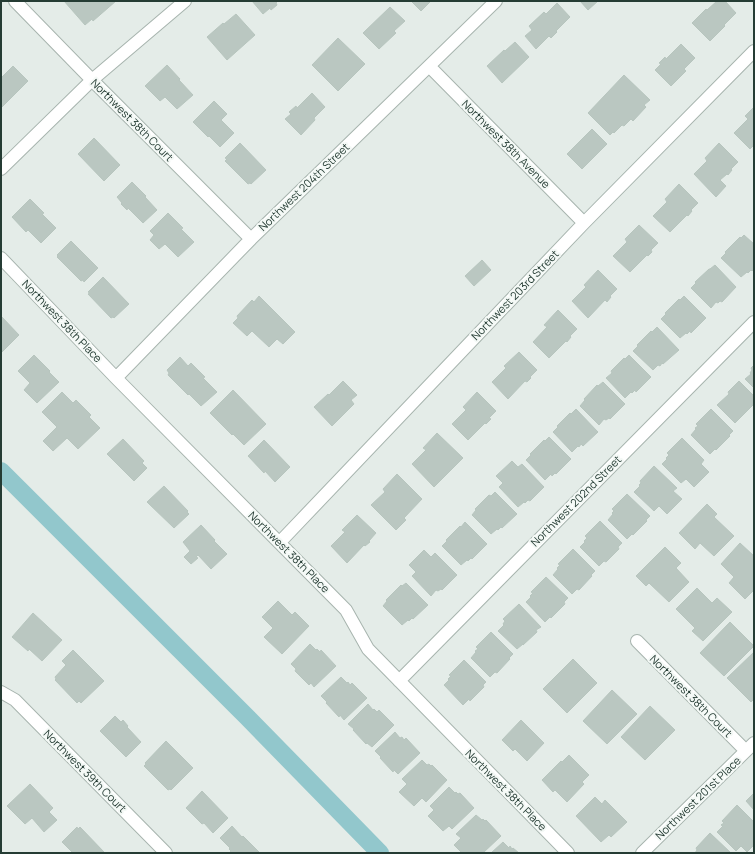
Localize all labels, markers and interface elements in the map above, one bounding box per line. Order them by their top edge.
street label: Northwest 38th Court [88,75,177,164]
street label: Northwest 38th Avenue [459,96,554,192]
street label: Northwest 204th Street [255,139,352,234]
street label: Northwest 203rd Street [468,246,562,343]
street label: Northwest 38th Place [19,276,106,366]
street label: Northwest 202nd Street [527,452,624,549]
street label: Northwest 38th Place [245,508,334,596]
street label: Northwest 38th Court [647,651,736,740]
street label: Northwest 39th Court [41,726,130,815]
street label: Northwest 38th Place [462,746,551,834]
street label: Northwest 201st Place [652,752,744,842]

